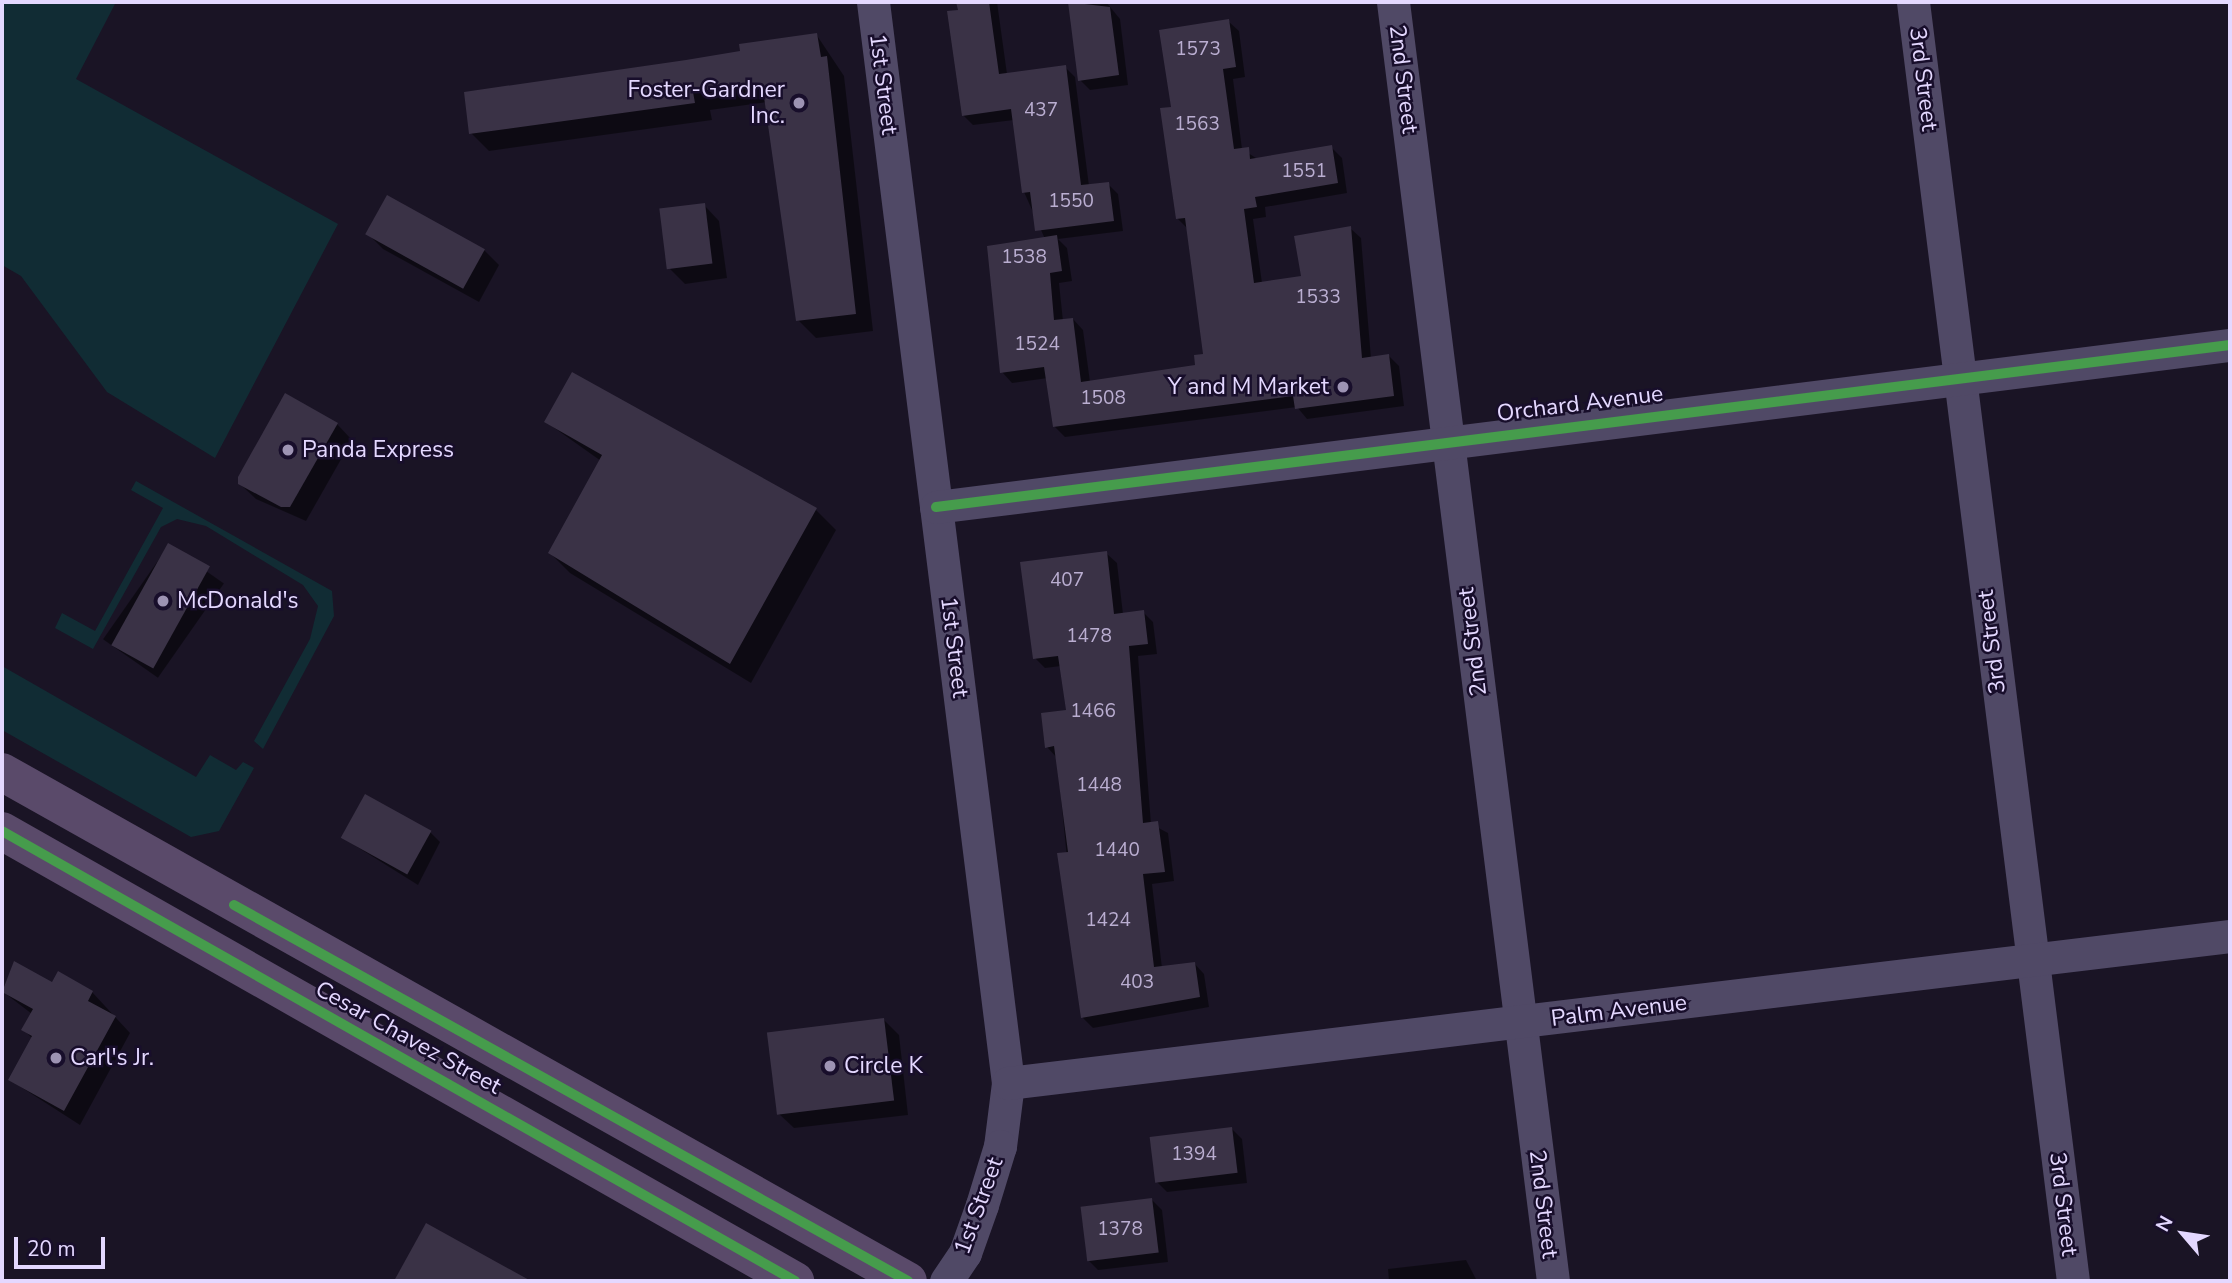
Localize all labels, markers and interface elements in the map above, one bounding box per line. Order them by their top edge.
street label: 2nd Street [1383,23,1423,135]
street label: 3rd Street [1903,26,1943,132]
street label: 1st Street [863,32,903,136]
house number: 1573 [1175,39,1221,61]
place label: Foster-Gardner Inc. [628,76,785,130]
marker: Foster-Gardner Inc. [791,95,807,111]
house number: 437 [1024,100,1058,122]
house number: 1563 [1174,114,1220,136]
house number: 1551 [1281,161,1327,183]
house number: 1550 [1048,191,1094,213]
house number: 1538 [1001,247,1047,269]
house number: 1533 [1295,287,1341,309]
house number: 1524 [1014,334,1060,356]
place label: Y and M Market [1168,373,1329,401]
marker: Y and M Market [1335,379,1351,395]
street label: Orchard Avenue [1495,380,1665,428]
house number: 1508 [1080,388,1126,410]
place label: Panda Express [302,436,454,464]
marker: Panda Express [280,442,296,458]
house number: 407 [1050,570,1084,592]
street label: 2nd Street [1453,586,1493,698]
place label: McDonald's [177,587,299,615]
street label: 3rd Street [1972,589,2012,695]
marker: McDonald's [155,593,171,609]
street label: 1st Street [934,595,974,699]
house number: 1478 [1066,626,1112,648]
house number: 1466 [1070,701,1116,723]
house number: 1448 [1076,775,1122,797]
house number: 1440 [1094,840,1140,862]
house number: 1424 [1085,910,1131,932]
house number: 403 [1120,972,1154,994]
street label: Cesar Chavez Street [310,975,506,1101]
street label: Palm Avenue [1549,989,1689,1033]
place label: Carl's Jr. [70,1044,154,1072]
marker: Carl's Jr. [48,1050,64,1066]
place label: Circle K [844,1052,923,1080]
marker: Circle K [822,1058,838,1074]
house number: 1394 [1171,1144,1217,1166]
street label: 2nd Street [1523,1148,1563,1260]
street label: 3rd Street [2043,1151,2083,1257]
street label: 1st Street [949,1154,1009,1258]
north arrow [2148,1199,2218,1269]
text: N [2150,1211,2179,1236]
house number: 1378 [1097,1219,1143,1241]
scale bar [18,1224,108,1268]
text: 20 m [27,1235,76,1263]

